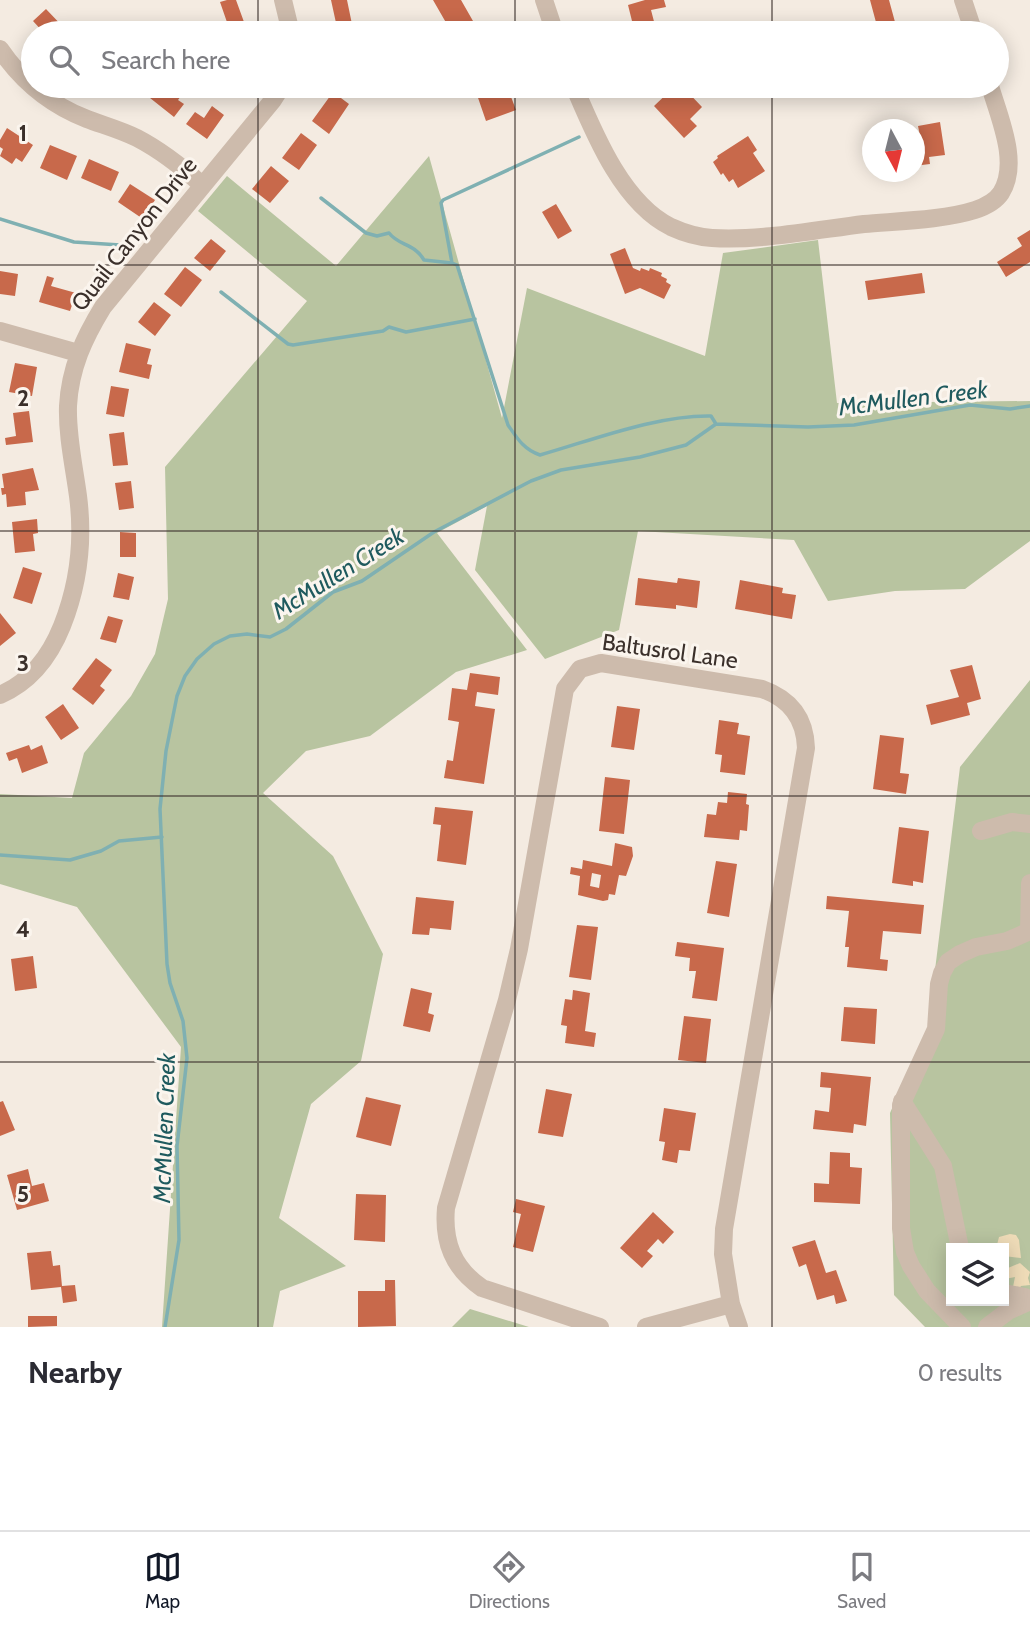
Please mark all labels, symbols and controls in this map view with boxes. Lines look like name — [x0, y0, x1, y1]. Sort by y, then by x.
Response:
search box — [21, 21, 1009, 98]
icon: search — [45, 41, 83, 79]
text: Search here — [101, 44, 230, 76]
text: 1 — [19, 119, 27, 147]
north arrow — [862, 119, 925, 182]
street label: Quail Canyon Drive — [65, 151, 203, 317]
water label: McMullen Creek — [836, 374, 990, 422]
text: 2 — [17, 384, 29, 412]
water label: McMullen Creek — [266, 521, 410, 626]
street label: Baltusrol Lane — [600, 628, 740, 674]
text: 3 — [17, 649, 29, 677]
text: 4 — [16, 915, 30, 943]
water label: McMullen Creek — [147, 1052, 181, 1204]
text: 5 — [17, 1180, 29, 1208]
map controls — [946, 1243, 1009, 1306]
button: layers — [946, 1243, 1009, 1306]
text: Nearby — [28, 1354, 122, 1391]
text: 0 results — [918, 1359, 1002, 1387]
tab: Map — [144, 1548, 182, 1613]
tab: Directions — [469, 1548, 550, 1613]
tab: Saved — [837, 1548, 886, 1613]

